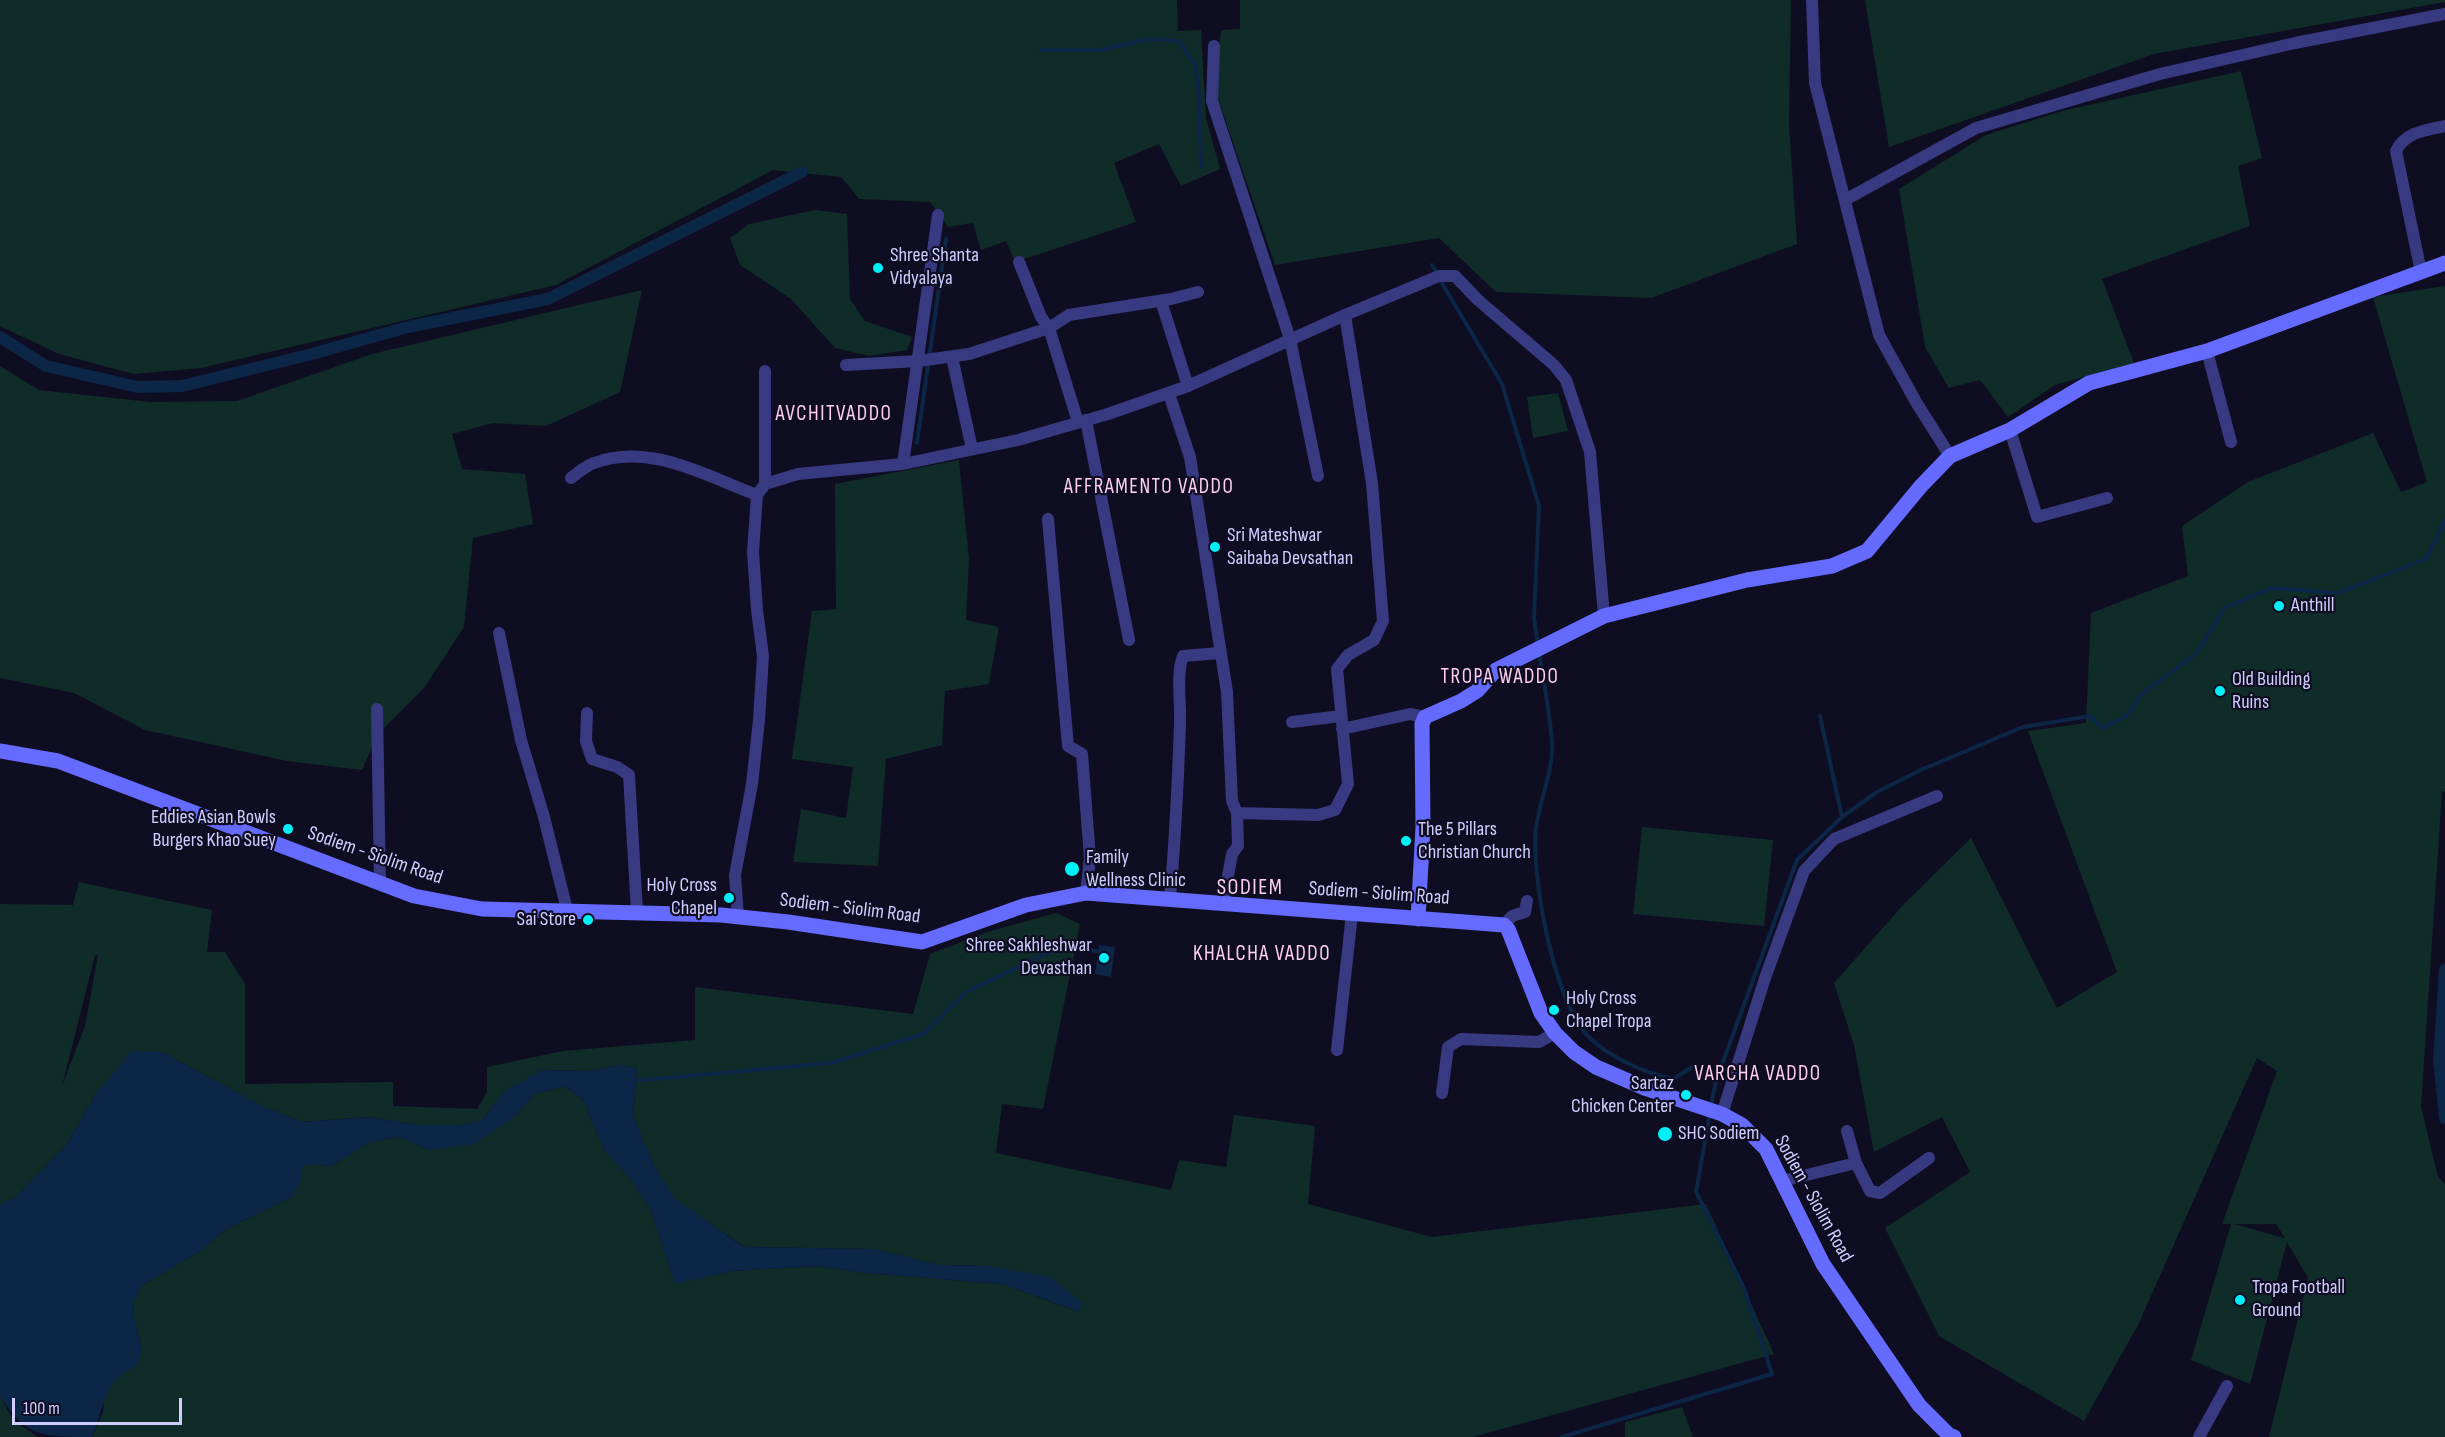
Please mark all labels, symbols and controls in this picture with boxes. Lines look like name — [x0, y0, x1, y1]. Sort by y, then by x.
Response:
place label: Shree Shanta Vidyalaya — [890, 244, 979, 291]
marker: Shree Shanta Vidyalaya — [871, 261, 885, 275]
district label: AVCHITVADDO — [776, 402, 892, 428]
district label: AFFRAMENTO VADDO — [1064, 475, 1234, 501]
place label: Sri Mateshwar Saibaba Devsathan — [1227, 524, 1353, 571]
marker: Sri Mateshwar Saibaba Devsathan — [1208, 540, 1222, 554]
place label: Anthill — [2291, 594, 2334, 618]
marker: Anthill — [2272, 599, 2286, 613]
district label: TROPA WADDO — [1441, 665, 1559, 691]
place label: Old Building Ruins — [2232, 668, 2310, 715]
marker: Old Building Ruins — [2213, 684, 2227, 698]
place label: Eddies Asian Bowls Burgers Khao Suey — [151, 806, 276, 853]
place label: The 5 Pillars Christian Church — [1418, 818, 1531, 865]
marker: Eddies Asian Bowls Burgers Khao Suey — [281, 822, 295, 836]
street label: Sodiem - Siolim Road — [304, 822, 446, 890]
marker: The 5 Pillars Christian Church — [1399, 834, 1413, 848]
place label: Family Wellness Clinic — [1086, 846, 1186, 893]
marker: Family Wellness Clinic — [1063, 860, 1081, 878]
place label: Holy Cross Chapel — [646, 874, 717, 921]
district label: SODIEM — [1217, 875, 1283, 901]
street label: Sodiem - Siolim Road — [1308, 877, 1450, 911]
street label: Sodiem - Siolim Road — [778, 888, 922, 930]
marker: Holy Cross Chapel — [722, 891, 736, 905]
place label: Sai Store — [517, 908, 576, 932]
marker: Sai Store — [581, 913, 595, 927]
place label: Shree Sakhleshwar Devasthan — [966, 934, 1092, 981]
district label: KHALCHA VADDO — [1193, 942, 1331, 968]
marker: Shree Sakhleshwar Devasthan — [1097, 951, 1111, 965]
place label: Holy Cross Chapel Tropa — [1566, 987, 1651, 1034]
marker: Holy Cross Chapel Tropa — [1547, 1003, 1561, 1017]
district label: VARCHA VADDO — [1694, 1062, 1822, 1088]
place label: Sartaz Chicken Center — [1571, 1072, 1674, 1119]
marker: Sartaz Chicken Center — [1679, 1088, 1693, 1102]
place label: SHC Sodiem — [1678, 1122, 1759, 1146]
marker: SHC Sodiem — [1656, 1125, 1674, 1143]
street label: Sodiem - Siolim Road — [1768, 1131, 1858, 1267]
place label: Tropa Football Ground — [2252, 1276, 2345, 1323]
marker: Tropa Football Ground — [2233, 1293, 2247, 1307]
scale bar — [15, 1386, 184, 1424]
text: 100 m — [23, 1398, 60, 1419]

